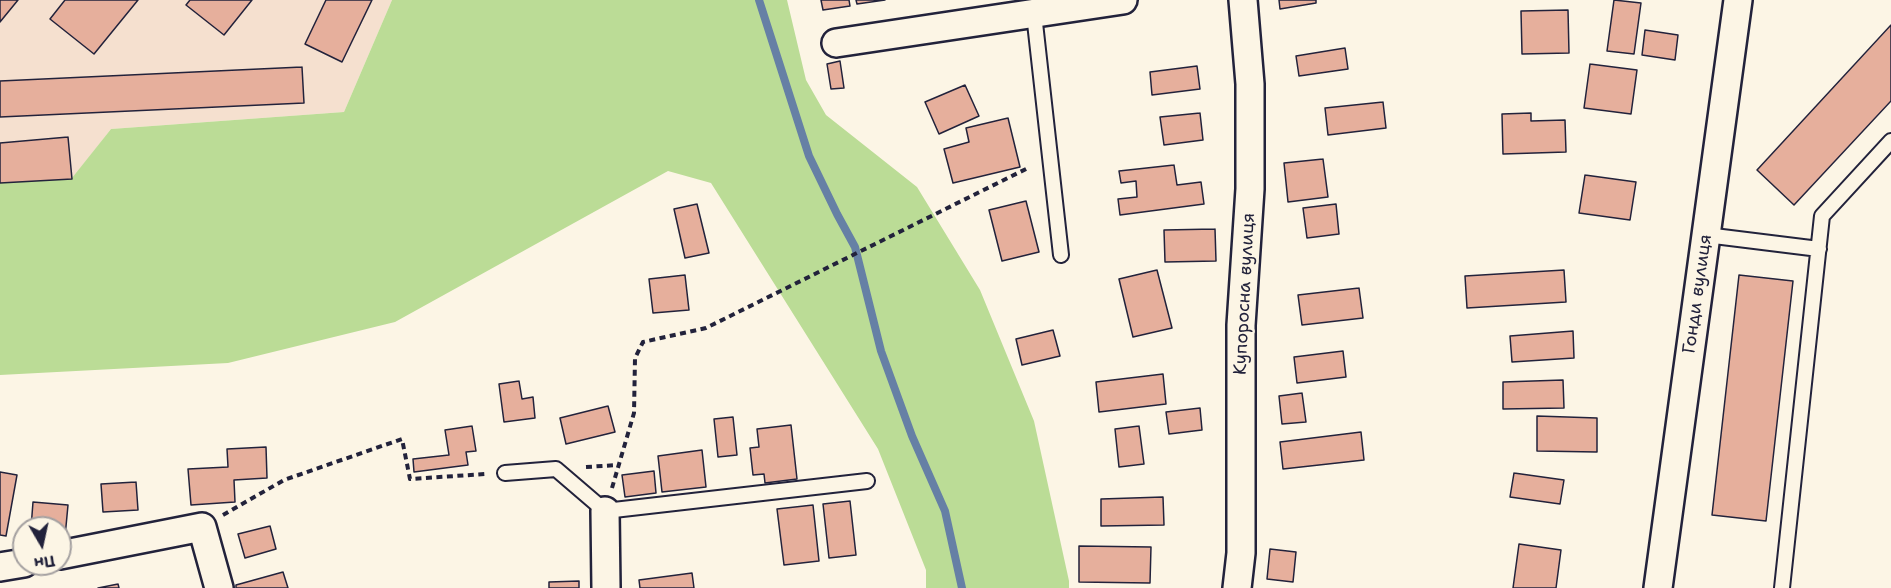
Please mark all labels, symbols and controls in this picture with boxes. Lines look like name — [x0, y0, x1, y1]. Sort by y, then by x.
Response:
street label: Купоросна вулиця — [1230, 212, 1260, 376]
street label: Гонди вулиця — [1679, 233, 1717, 355]
north arrow — [12, 516, 72, 576]
text: Пн — [33, 550, 57, 574]

